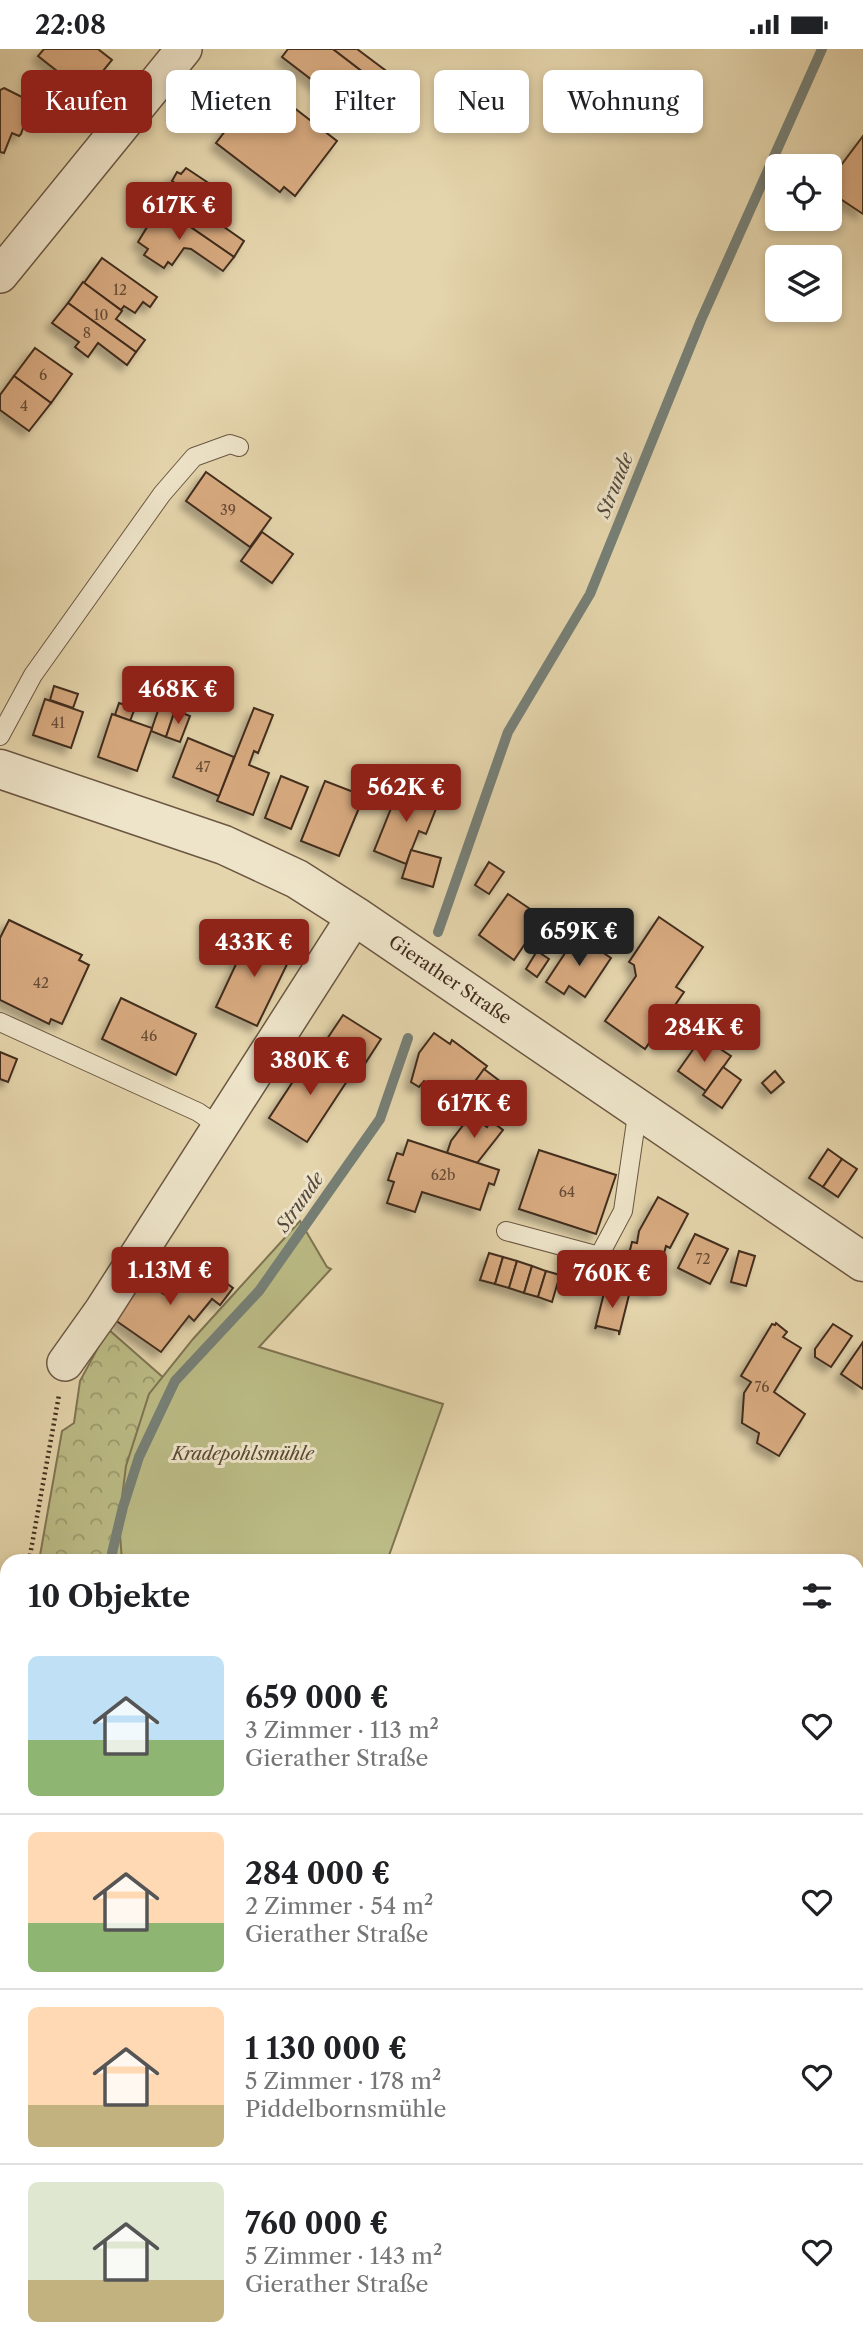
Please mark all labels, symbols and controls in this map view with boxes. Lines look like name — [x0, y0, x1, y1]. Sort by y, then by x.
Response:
text: 22:08 — [35, 9, 106, 41]
chip: Kaufen — [21, 70, 152, 133]
chip: Mieten — [166, 70, 296, 133]
chip: Filter — [310, 70, 420, 133]
chip: Neu — [434, 70, 529, 133]
chip: Wohnung — [543, 70, 703, 133]
map controls — [765, 154, 842, 322]
button: locate — [765, 154, 842, 231]
pin: 617K € — [122, 183, 236, 242]
text: 617K € — [142, 191, 216, 219]
button: layers — [765, 245, 842, 322]
house number: 12 — [113, 281, 127, 299]
house number: 10 — [94, 306, 108, 324]
house number: 8 — [83, 324, 91, 342]
house number: 6 — [39, 366, 47, 384]
house number: 4 — [20, 397, 28, 415]
water label: Strunde — [591, 448, 639, 522]
house number: 39 — [220, 501, 236, 519]
pin: 468K € — [121, 667, 235, 726]
text: 468K € — [138, 675, 218, 703]
house number: 41 — [51, 714, 65, 732]
house number: 47 — [196, 758, 211, 776]
pin: 562K € — [349, 765, 463, 824]
text: 562K € — [367, 773, 445, 801]
pin: 659K € — [522, 909, 636, 968]
text: 659K € — [540, 917, 618, 945]
pin: 433K € — [197, 919, 311, 979]
text: 433K € — [215, 928, 293, 956]
street label: Gierather Straße — [384, 931, 516, 1029]
house number: 42 — [33, 974, 49, 992]
pin: 284K € — [647, 1005, 761, 1064]
text: 284K € — [664, 1013, 744, 1041]
house number: 46 — [141, 1027, 157, 1045]
pin: 380K € — [253, 1037, 367, 1097]
text: 380K € — [270, 1046, 350, 1074]
pin: 617K € — [417, 1081, 531, 1140]
text: 617K € — [437, 1089, 511, 1117]
house number: 62b — [431, 1166, 455, 1184]
water label: Strunde — [271, 1167, 329, 1237]
house number: 64 — [559, 1183, 575, 1201]
pin: 1.13M € — [105, 1247, 235, 1307]
house number: 72 — [696, 1250, 710, 1268]
pin: 760K € — [555, 1251, 669, 1310]
text: 1.13M € — [128, 1256, 212, 1284]
text: 760K € — [573, 1259, 651, 1287]
house number: 76 — [755, 1378, 769, 1396]
park label: Kradepohlsmühle — [170, 1443, 315, 1465]
icon: filters — [798, 1577, 836, 1615]
text: 10 Objekte — [28, 1578, 190, 1615]
text: 659 000 € — [245, 1679, 389, 1716]
icon: home — [84, 1684, 168, 1768]
icon: heart — [798, 1707, 836, 1745]
text: 3 Zimmer · 113 m² — [245, 1716, 439, 1744]
text: Gierather Straße — [245, 1744, 428, 1772]
text: 284 000 € — [245, 1855, 390, 1892]
icon: home — [84, 1860, 168, 1944]
icon: heart — [798, 1883, 836, 1921]
text: 2 Zimmer · 54 m² — [245, 1892, 433, 1920]
text: Gierather Straße — [245, 1920, 428, 1948]
text: 1 130 000 € — [245, 2030, 407, 2067]
icon: home — [84, 2035, 168, 2119]
icon: heart — [798, 2058, 836, 2096]
text: 5 Zimmer · 178 m² — [245, 2067, 441, 2095]
text: Piddelbornsmühle — [245, 2095, 446, 2123]
text: 760 000 € — [245, 2205, 388, 2242]
icon: home — [84, 2210, 168, 2294]
icon: heart — [798, 2233, 836, 2271]
text: 5 Zimmer · 143 m² — [245, 2242, 442, 2270]
text: Gierather Straße — [245, 2270, 428, 2298]

